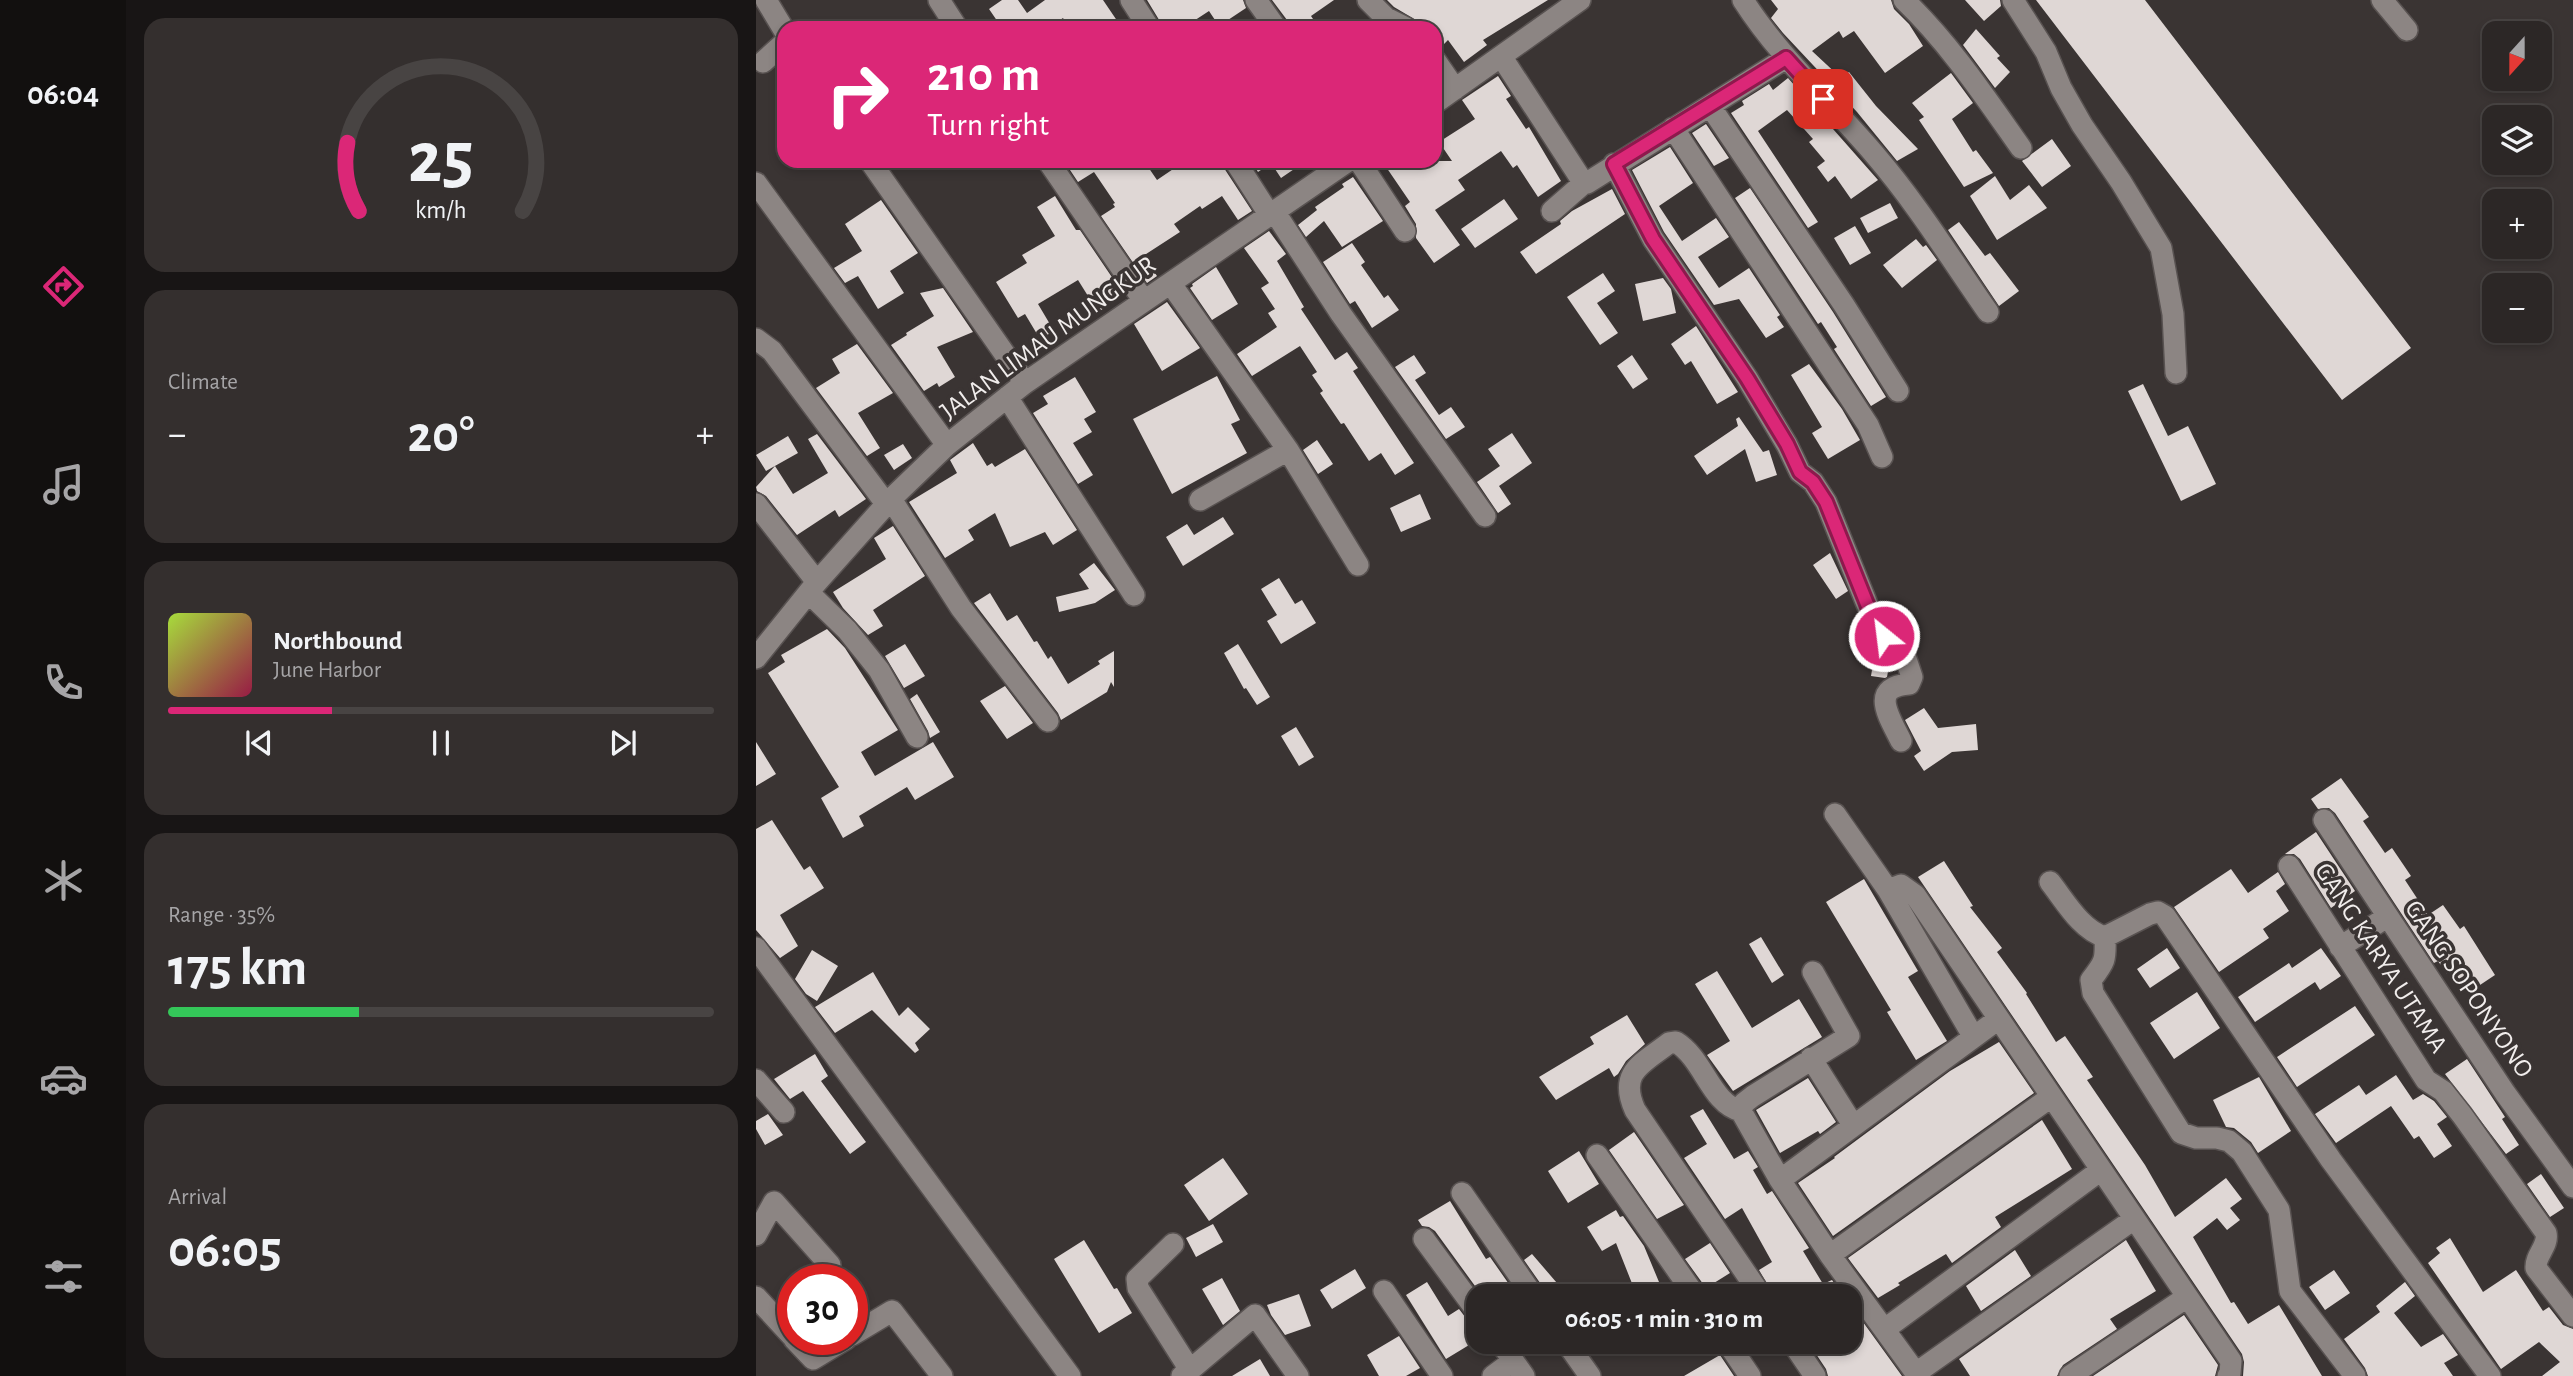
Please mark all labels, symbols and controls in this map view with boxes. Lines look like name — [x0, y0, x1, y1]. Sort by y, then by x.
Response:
north arrow — [2482, 21, 2552, 91]
map controls — [2482, 21, 2552, 343]
icon: right — [812, 49, 903, 140]
text: 210 m — [927, 51, 1040, 100]
pin — [1793, 69, 1853, 129]
text: 06:04 — [27, 78, 99, 110]
icon: arrive — [1804, 80, 1842, 118]
button: layers — [2482, 105, 2552, 175]
text: Turn right — [927, 109, 1049, 141]
text: 25 — [408, 123, 474, 196]
button: + — [2482, 189, 2552, 259]
text: km/h — [415, 198, 467, 223]
street label: JALAN LIMAU MUNGKUR — [936, 251, 1160, 425]
icon: directions — [39, 262, 88, 311]
button: − — [2482, 273, 2552, 343]
text: Climate — [168, 371, 238, 394]
text: 20° — [408, 409, 474, 461]
text: − — [168, 416, 186, 454]
text: + — [696, 416, 714, 454]
icon: music — [39, 460, 88, 509]
position arrow — [1847, 599, 1921, 673]
text: Northbound — [273, 628, 402, 654]
icon: phone — [39, 658, 88, 707]
text: June Harbor — [273, 659, 381, 682]
icon: previous — [240, 724, 278, 762]
icon: pause — [422, 724, 460, 762]
icon: next — [604, 724, 642, 762]
icon: climate — [39, 856, 88, 905]
street label: GANG KARYA UTAMA — [2310, 858, 2452, 1058]
street label: GANG SOPONYONO — [2400, 896, 2538, 1082]
text: Range · 35% — [168, 904, 275, 927]
text: 175 km — [168, 942, 307, 994]
icon: car — [39, 1054, 88, 1103]
text: Arrival — [168, 1186, 227, 1209]
text: 06:05 — [168, 1224, 282, 1276]
icon: filters — [39, 1252, 88, 1301]
speed limit sign: 30 — [777, 1264, 868, 1355]
text: 06:05 · 1 min · 310 m — [1565, 1306, 1763, 1332]

